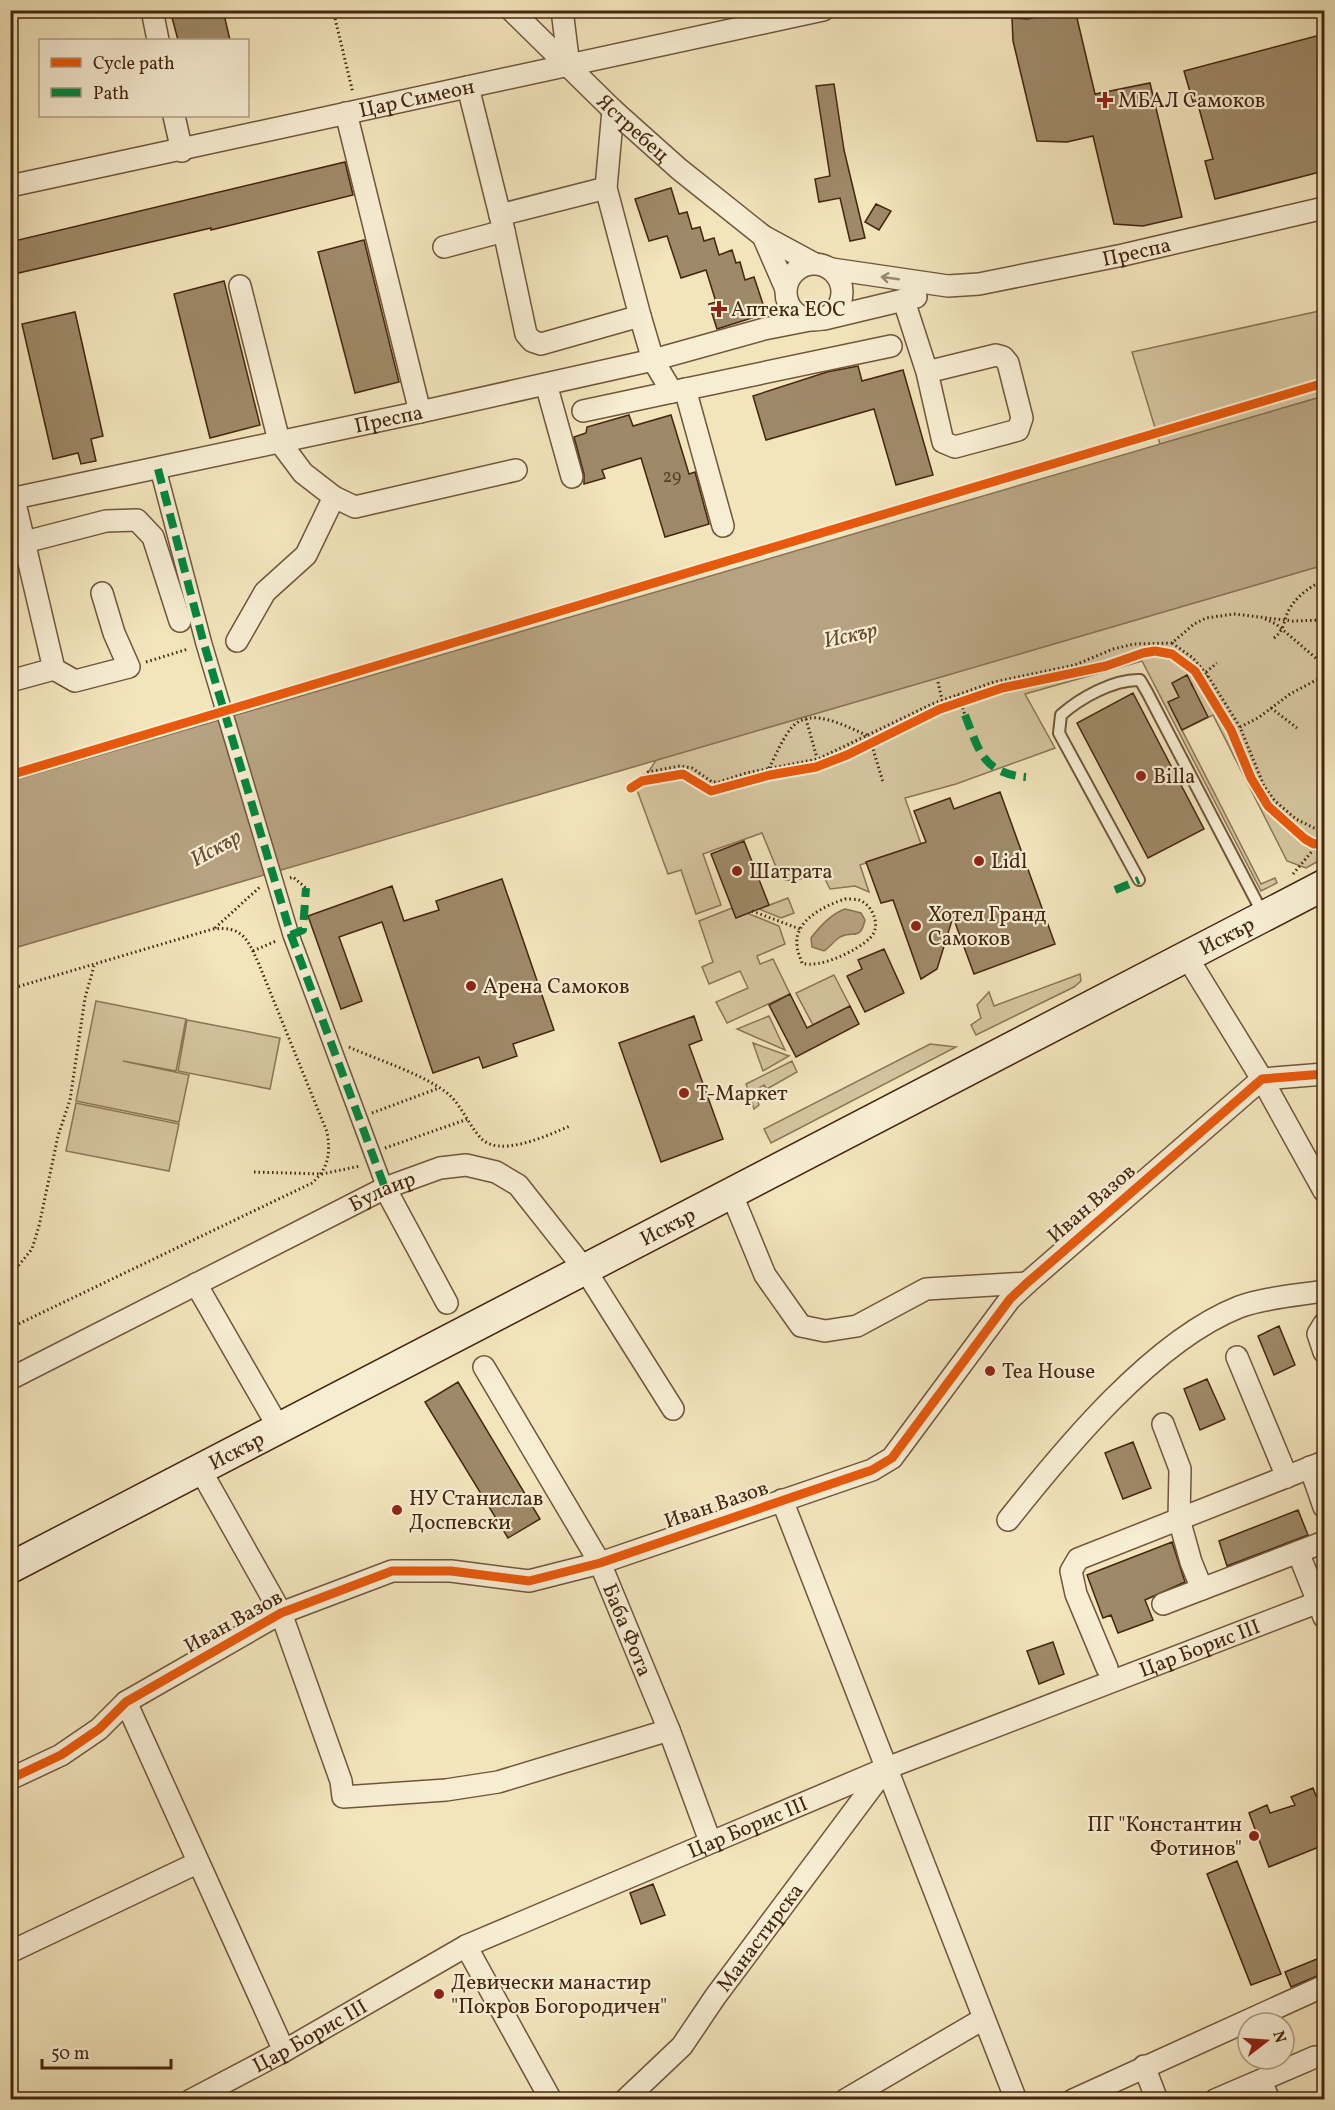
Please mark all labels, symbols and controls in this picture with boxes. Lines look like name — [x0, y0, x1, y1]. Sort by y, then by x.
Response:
legend — [39, 39, 249, 117]
text: Cycle path — [93, 52, 175, 77]
street label: Цар Симеон — [356, 73, 478, 126]
text: Path — [93, 82, 129, 107]
place label: МБАЛ Самоков — [1118, 87, 1265, 116]
street label: Ястребец — [589, 88, 675, 170]
marker: МБАЛ Самоков — [1096, 91, 1114, 109]
street label: Преспа — [1100, 231, 1174, 275]
one-way arrow — [881, 272, 900, 283]
place label: Аптека ЕОС — [731, 296, 846, 325]
marker: Аптека ЕОС — [712, 302, 726, 316]
street label: Преспа — [352, 399, 426, 442]
house number: 29 — [663, 465, 681, 490]
water label: Искър — [821, 616, 880, 657]
place label: Billa — [1153, 763, 1195, 792]
marker: Billa — [1134, 769, 1148, 783]
water label: Искър — [185, 822, 247, 876]
place label: Lidl — [991, 848, 1027, 877]
marker: Lidl — [972, 854, 986, 868]
place label: Шатрата — [749, 858, 833, 887]
marker: Шатрата — [730, 864, 744, 878]
place label: Хотел Гранд Самоков — [928, 901, 1046, 954]
street label: Искър — [1194, 910, 1260, 964]
marker: Хотел Гранд Самоков — [909, 919, 923, 933]
place label: Арена Самоков — [483, 973, 630, 1002]
marker: Арена Самоков — [464, 979, 478, 993]
place label: Т-Маркет — [696, 1080, 788, 1109]
marker: Т-Маркет — [677, 1086, 691, 1100]
street label: Иван Вазов — [1042, 1158, 1142, 1251]
street label: Булаир — [344, 1165, 420, 1220]
street label: Искър — [635, 1201, 701, 1254]
place label: Tea House — [1002, 1358, 1095, 1387]
marker: Tea House — [983, 1364, 997, 1378]
street label: Искър — [204, 1425, 270, 1478]
street label: Иван Вазов — [661, 1474, 772, 1537]
place label: НУ Станислав Доспевски — [409, 1485, 544, 1538]
marker: НУ Станислав Доспевски — [390, 1503, 404, 1517]
street label: Баба Фота — [594, 1579, 658, 1681]
street label: Иван Вазов — [179, 1583, 288, 1661]
street label: Цар Борис III — [1135, 1613, 1265, 1686]
street label: Цар Борис III — [684, 1790, 813, 1866]
place label: ПГ "Константин Фотинов" — [1087, 1811, 1242, 1864]
marker: ПГ "Константин Фотинов" — [1247, 1829, 1261, 1843]
street label: Манастирска — [710, 1878, 811, 1999]
place label: Девически манастир "Покров Богородичен" — [451, 1969, 667, 2022]
marker: Девически манастир "Покров Богородичен" — [432, 1987, 446, 2001]
street label: Цар Борис III — [248, 1993, 373, 2081]
north arrow — [1236, 2011, 1296, 2071]
text: N — [1266, 2028, 1291, 2046]
scale bar — [42, 2032, 171, 2070]
text: 50 m — [51, 2042, 90, 2067]

